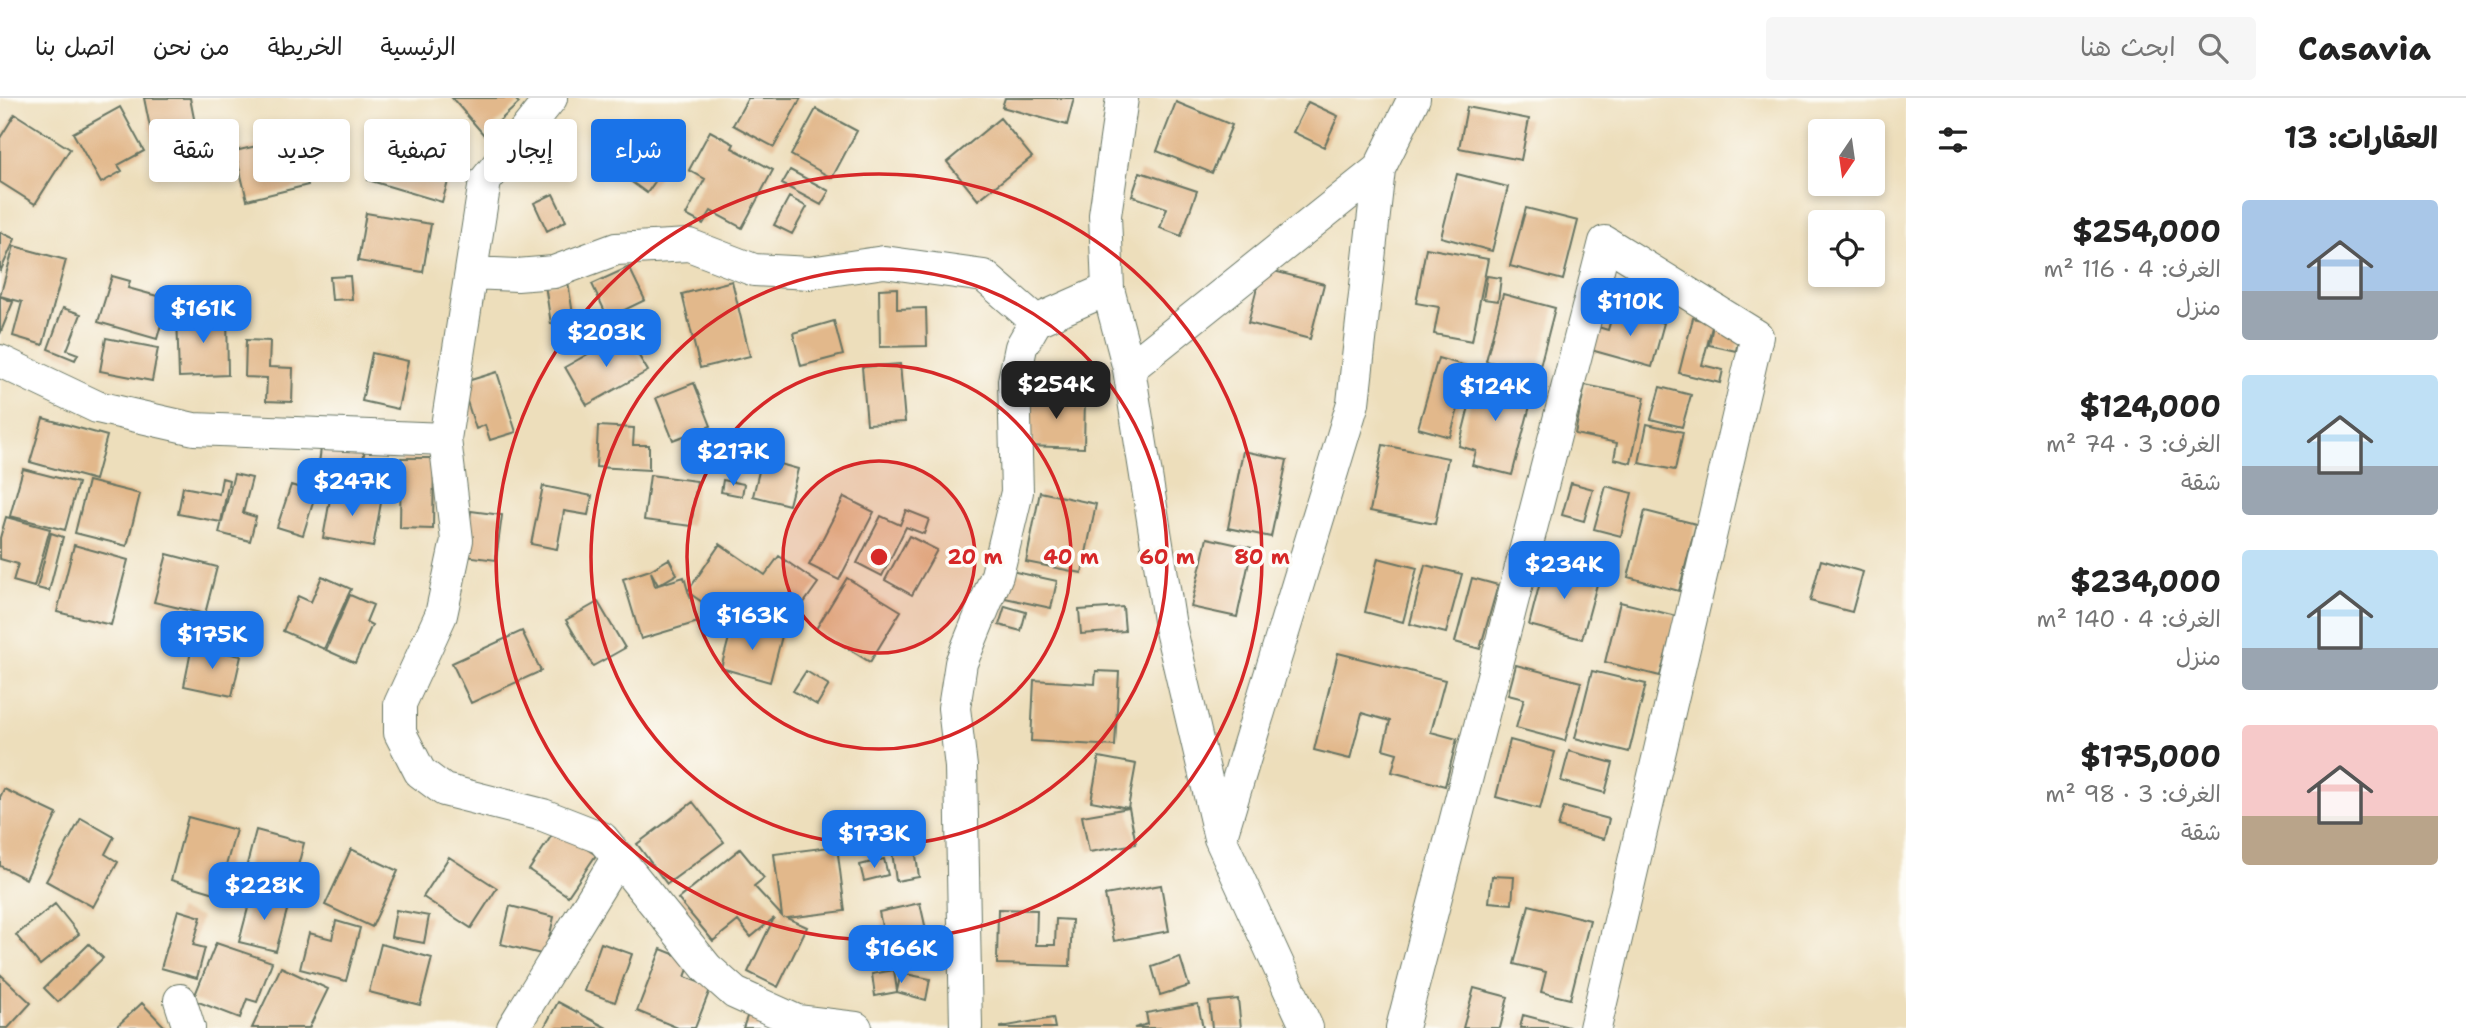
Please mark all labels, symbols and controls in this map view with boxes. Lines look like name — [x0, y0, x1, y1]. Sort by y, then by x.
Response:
search box — [1766, 17, 2256, 80]
text: Casavia — [2298, 26, 2431, 71]
text: ابحث هنا — [2080, 29, 2176, 64]
icon: search — [2194, 29, 2232, 67]
text: اتصل بنا — [35, 31, 115, 63]
text: من نحن — [153, 31, 230, 63]
text: الخريطة — [268, 31, 343, 63]
text: الرئيسية — [381, 31, 456, 63]
text: العقارات: 13 — [2284, 117, 2438, 158]
chip: شقة — [149, 119, 239, 182]
chip: جديد — [253, 119, 350, 182]
chip: تصفية — [364, 119, 470, 182]
chip: إيجار — [484, 119, 577, 182]
chip: شراء — [591, 119, 686, 182]
north arrow — [1808, 119, 1885, 196]
map controls — [1808, 119, 1885, 287]
icon: filters — [1934, 121, 1972, 159]
button: locate — [1808, 210, 1885, 287]
text: $254,000 — [2072, 211, 2221, 252]
icon: home — [2298, 228, 2382, 312]
text: الغرف: 4 · 116 m² — [2043, 254, 2221, 284]
pin: $110K — [1581, 278, 1679, 338]
pin: $161K — [154, 286, 252, 345]
text: $110K — [1597, 286, 1663, 316]
text: منزل — [2176, 292, 2221, 322]
text: $161K — [170, 293, 236, 323]
pin: $203K — [557, 310, 655, 369]
text: $203K — [567, 317, 645, 347]
pin: $254K — [1007, 362, 1105, 421]
pin: $124K — [1446, 364, 1544, 423]
text: $254K — [1017, 369, 1095, 399]
text: $124K — [1459, 371, 1531, 401]
text: $124,000 — [2079, 386, 2221, 427]
icon: home — [2298, 403, 2382, 487]
pin: $217K — [684, 428, 782, 488]
text: الغرف: 3 · 74 m² — [2046, 429, 2221, 459]
text: $217K — [697, 436, 769, 466]
pin: $247K — [303, 458, 401, 518]
text: $247K — [313, 466, 391, 496]
text: شقة — [2181, 467, 2221, 497]
pin: $234K — [1515, 542, 1613, 601]
text: 20 m — [947, 543, 1003, 571]
text: 40 m — [1043, 543, 1099, 571]
text: 60 m — [1139, 543, 1195, 571]
text: 80 m — [1234, 543, 1290, 571]
centre of rings — [867, 545, 891, 569]
text: $234K — [1525, 549, 1603, 579]
text: $234,000 — [2070, 561, 2221, 602]
icon: home — [2298, 578, 2382, 662]
pin: $163K — [703, 592, 801, 652]
text: $163K — [716, 600, 788, 630]
text: الغرف: 4 · 140 m² — [2037, 604, 2221, 634]
pin: $175K — [163, 612, 261, 671]
text: $175K — [177, 619, 247, 649]
text: منزل — [2176, 642, 2221, 672]
text: $175,000 — [2080, 736, 2221, 777]
icon: home — [2298, 753, 2382, 837]
text: الغرف: 3 · 98 m² — [2045, 779, 2221, 809]
pin: $173K — [825, 810, 923, 870]
text: شقة — [2181, 817, 2221, 847]
text: $173K — [838, 818, 910, 848]
pin: $228K — [215, 862, 313, 922]
text: $228K — [225, 870, 303, 900]
pin: $166K — [852, 926, 950, 985]
text: $166K — [865, 933, 938, 963]

